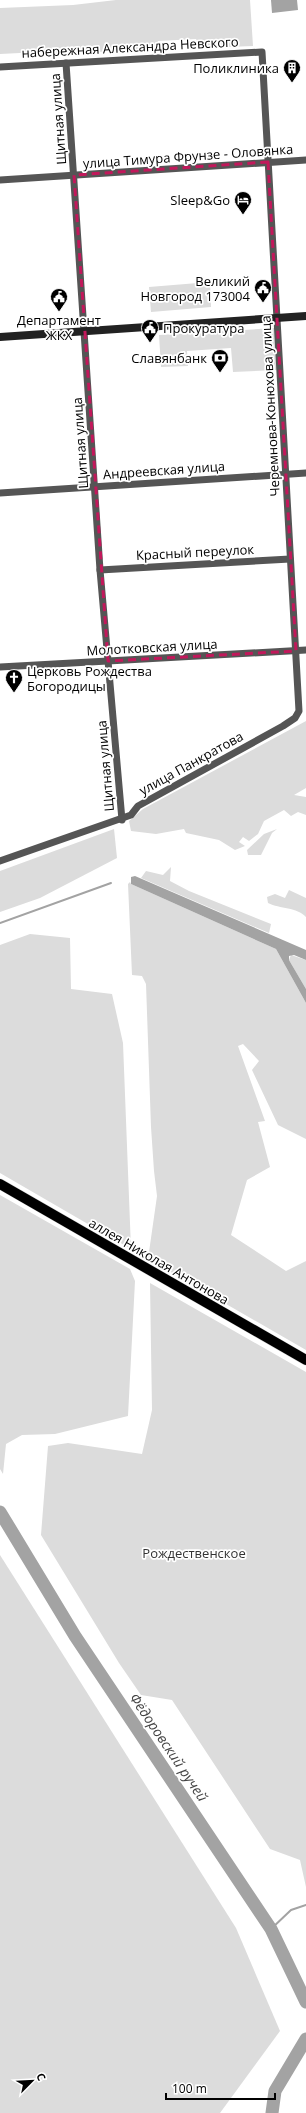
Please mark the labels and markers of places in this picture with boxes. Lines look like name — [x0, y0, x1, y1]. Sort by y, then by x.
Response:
building icon: Поликлиника — [282, 58, 302, 83]
place label: Поликлиника — [193, 59, 279, 77]
hotel icon: Sleep&Go — [233, 190, 253, 215]
place label: Sleep&Go — [170, 191, 230, 209]
place label: Великий Новгород 173004 — [140, 272, 251, 305]
public building icon: Великий Новгород 173004 — [253, 278, 273, 303]
public building icon: Департамент ЖКХ — [49, 287, 69, 312]
place label: Департамент ЖКХ — [17, 311, 101, 344]
public building icon: Прокуратура — [140, 318, 160, 343]
place label: Прокуратура — [163, 319, 244, 337]
bank icon: Славянбанк — [210, 348, 230, 373]
place label: Славянбанк — [131, 349, 207, 367]
place label: Церковь Рождества Богородицы — [27, 662, 152, 695]
church icon: Церковь Рождества Богородицы — [4, 668, 24, 693]

